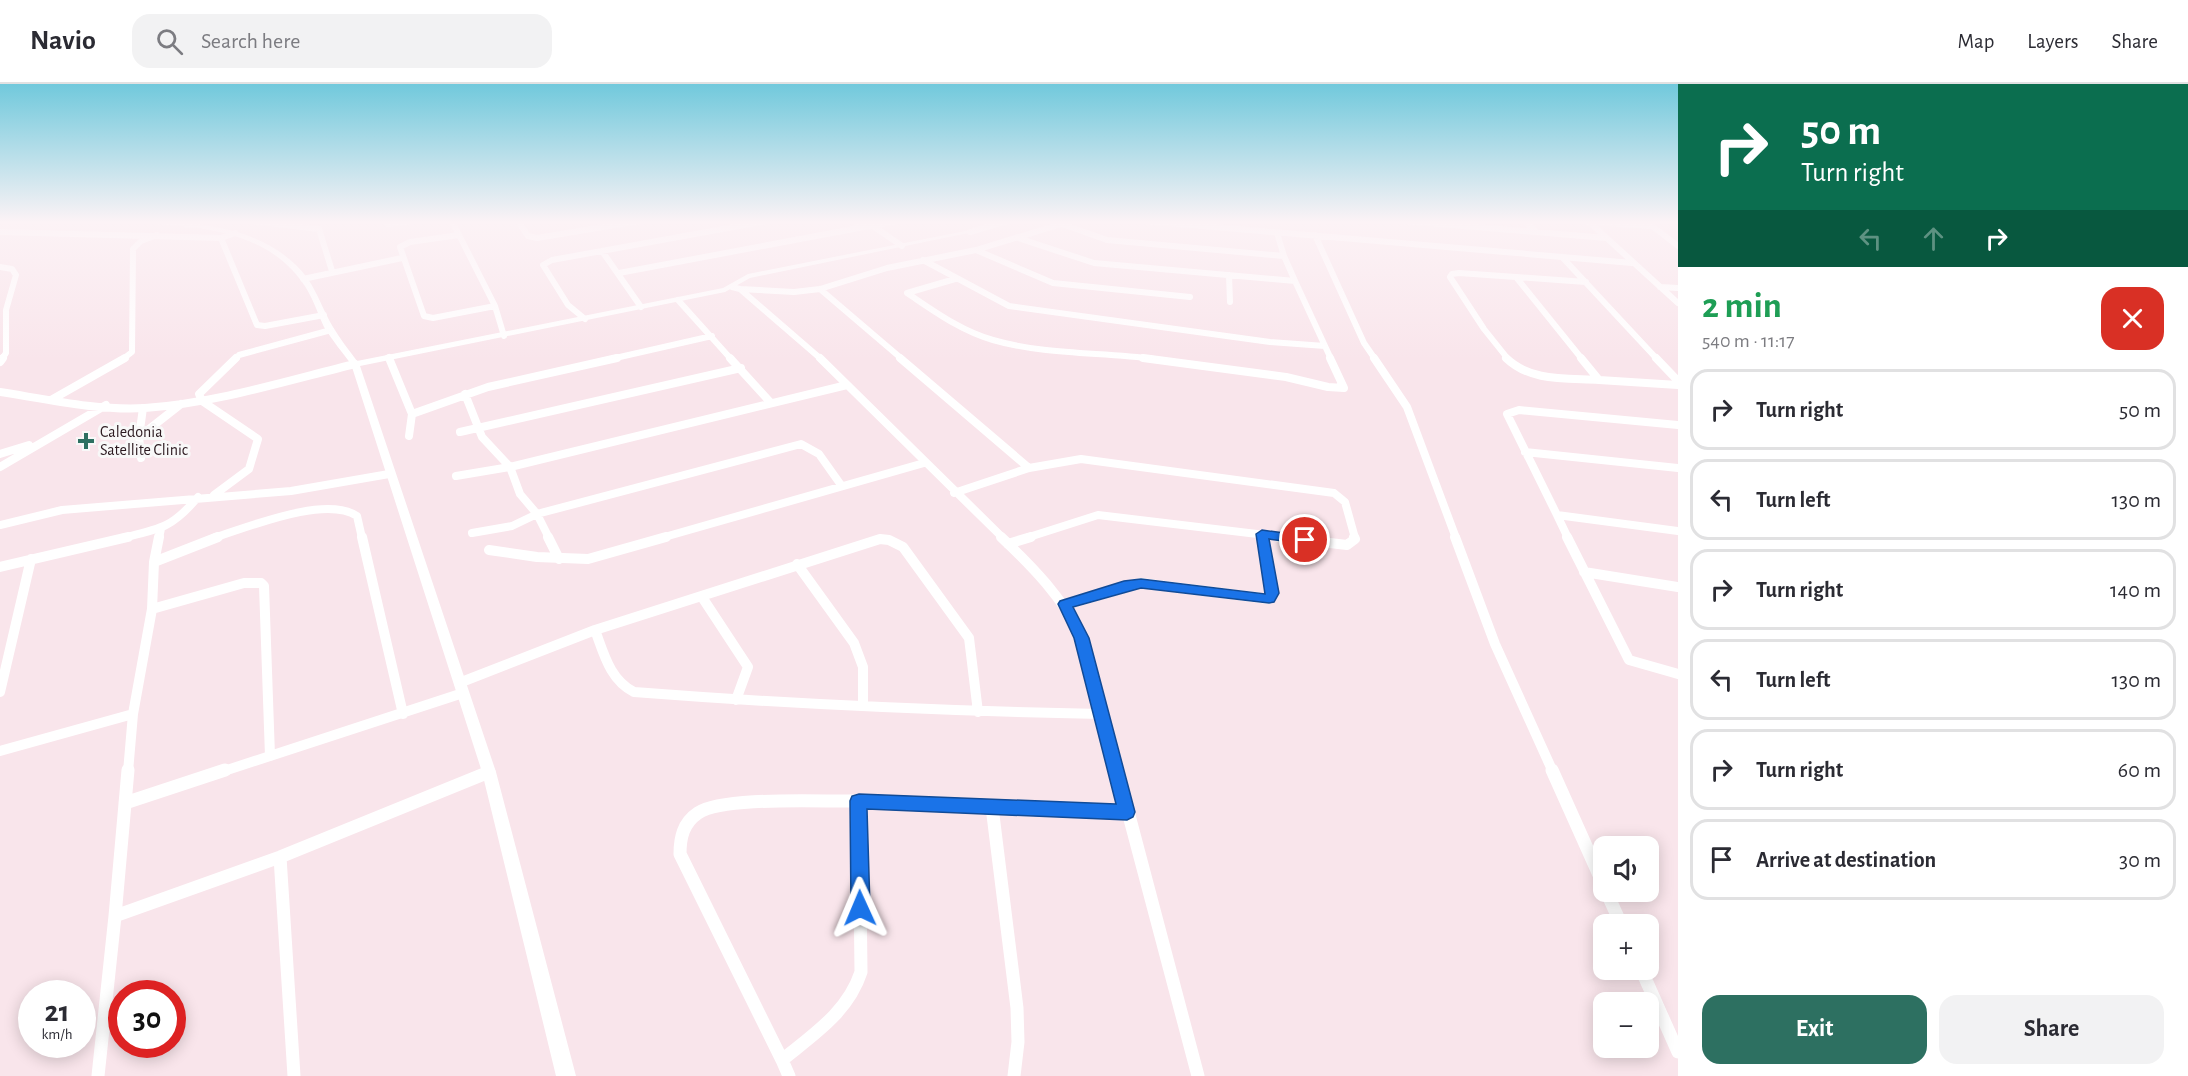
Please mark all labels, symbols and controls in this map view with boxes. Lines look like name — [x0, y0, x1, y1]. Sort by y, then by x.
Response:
search box — [132, 14, 552, 68]
icon: search — [153, 25, 186, 58]
text: Navio — [30, 27, 96, 55]
text: Search here — [201, 30, 300, 52]
text: Map — [1958, 31, 1994, 52]
text: Layers — [2027, 31, 2078, 52]
text: Share — [2111, 31, 2158, 52]
icon: right — [1702, 108, 1780, 186]
text: 50 m — [1801, 110, 1881, 152]
text: Turn right — [1801, 159, 1904, 186]
icon: left — [1854, 222, 1887, 255]
icon: ahead — [1917, 222, 1950, 255]
icon: right — [1980, 222, 2013, 255]
button: close — [2101, 287, 2164, 350]
text: 2 min — [1702, 288, 1782, 324]
text: 540 m · 11:17 — [1702, 331, 1795, 351]
icon: right — [1705, 393, 1738, 426]
text: Turn right — [1756, 399, 1843, 421]
text: 50 m — [2119, 399, 2161, 421]
place label: Caledonia Satellite Clinic — [100, 424, 188, 458]
marker: Caledonia Satellite Clinic — [77, 432, 95, 450]
icon: left — [1705, 483, 1738, 516]
text: Turn left — [1756, 489, 1830, 511]
text: 130 m — [2112, 489, 2161, 511]
pin — [1279, 514, 1330, 565]
icon: arrive — [1288, 523, 1321, 556]
icon: right — [1705, 573, 1738, 606]
text: Turn right — [1756, 579, 1843, 601]
text: 140 m — [2110, 579, 2161, 601]
icon: left — [1705, 663, 1738, 696]
text: Turn left — [1756, 669, 1830, 691]
text: 130 m — [2112, 669, 2161, 691]
icon: right — [1705, 753, 1738, 786]
text: Turn right — [1756, 759, 1843, 781]
text: 60 m — [2118, 759, 2161, 781]
map controls — [1593, 836, 1659, 1058]
button: sound — [1593, 836, 1659, 902]
icon: arrive — [1705, 843, 1738, 876]
text: Arrive at destination — [1756, 849, 1936, 871]
text: 30 m — [2119, 849, 2161, 871]
position arrow — [828, 876, 892, 940]
button: + — [1593, 914, 1659, 980]
speed limit sign: 30 — [108, 980, 186, 1058]
button: − — [1593, 992, 1659, 1058]
button: Exit — [1702, 995, 1927, 1064]
button: Share — [1939, 995, 2164, 1064]
text: 21 — [45, 997, 69, 1027]
text: km/h — [42, 1027, 72, 1042]

